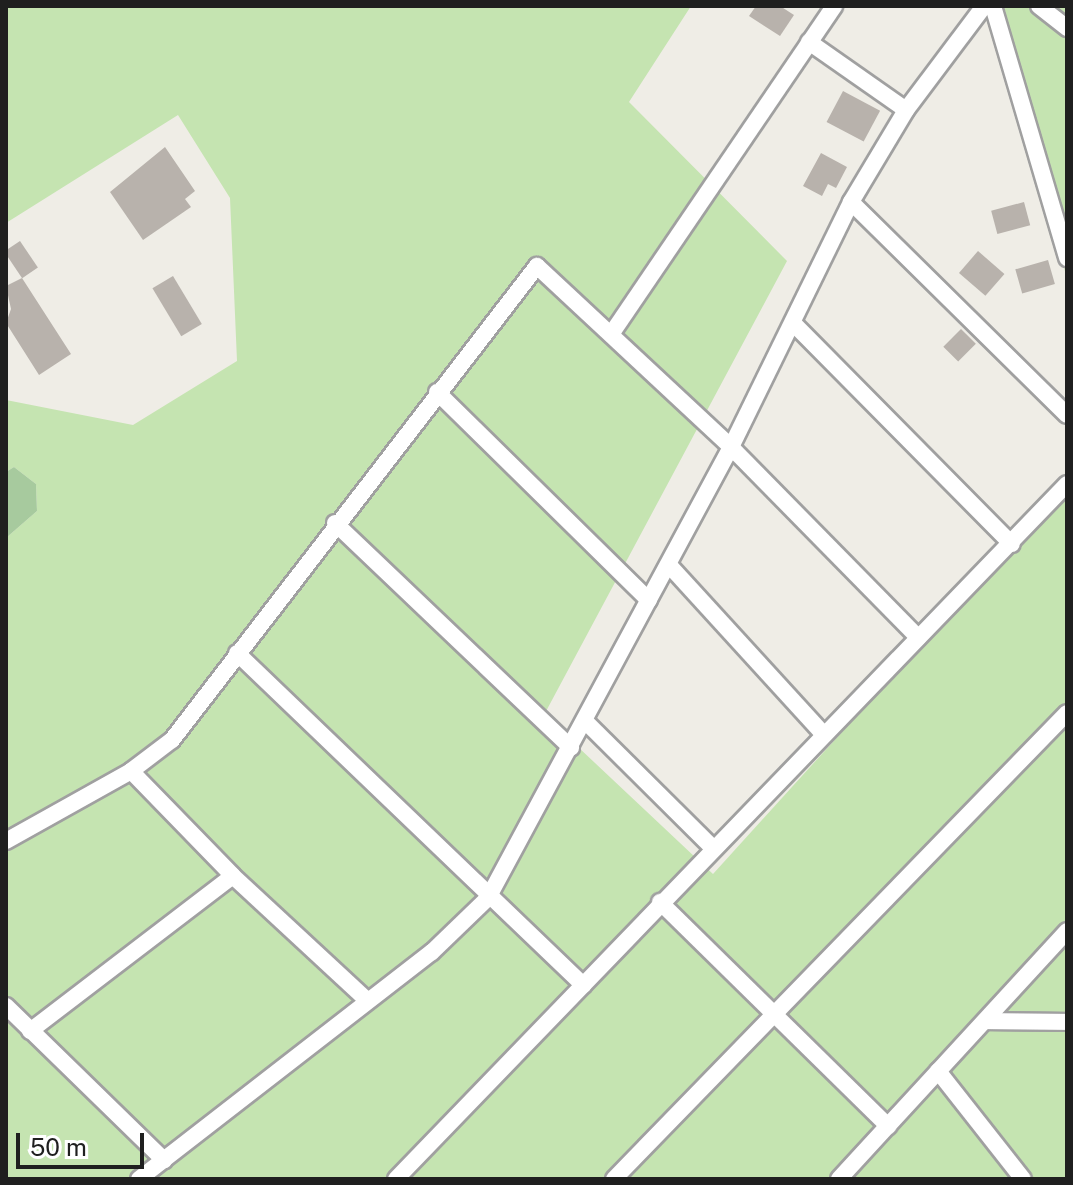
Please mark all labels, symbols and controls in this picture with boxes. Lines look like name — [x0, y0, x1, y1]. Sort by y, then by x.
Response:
scale bar — [20, 1117, 148, 1167]
text: 50 m — [30, 1133, 87, 1161]

